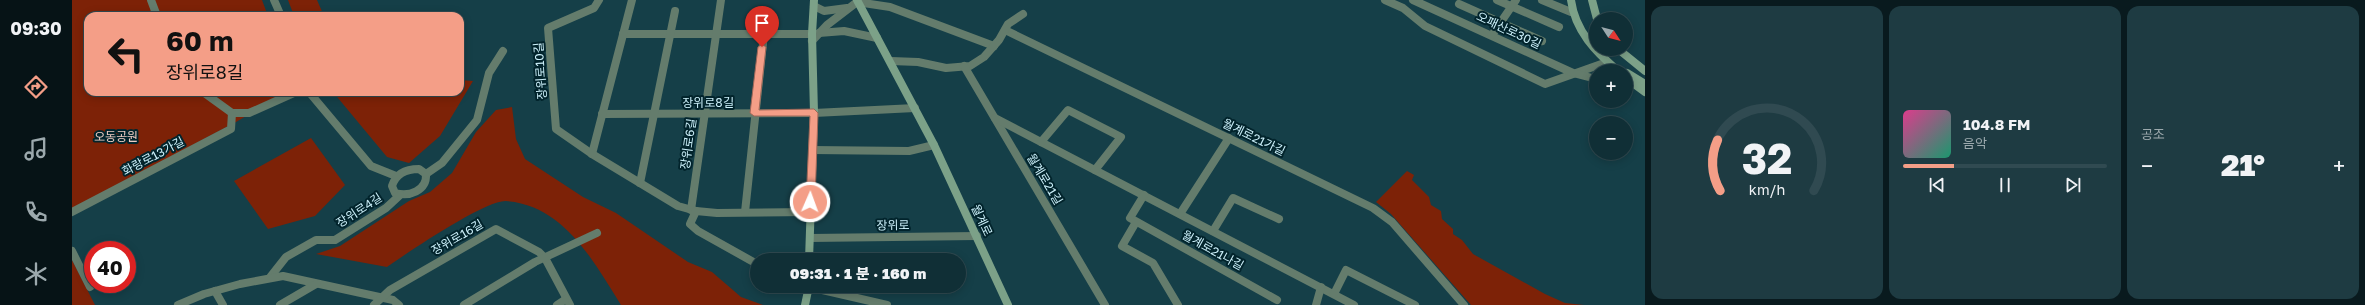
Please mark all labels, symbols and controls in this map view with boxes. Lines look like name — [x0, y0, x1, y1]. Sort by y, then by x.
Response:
pin — [745, 6, 779, 47]
street label: 오패산로30길 — [1474, 8, 1544, 52]
icon: arrive — [751, 12, 773, 34]
north arrow — [1589, 12, 1633, 56]
map controls — [1589, 12, 1633, 160]
text: 09:30 — [10, 17, 62, 39]
text: 60 m — [166, 24, 233, 57]
icon: left — [100, 28, 152, 80]
street label: 장위로10길 — [531, 42, 549, 100]
text: 장위로8길 — [166, 61, 243, 83]
button: + — [1589, 64, 1633, 108]
icon: directions — [22, 73, 50, 101]
street label: 장위로8길 — [682, 95, 734, 110]
street label: 월계로21가길 — [1220, 115, 1288, 159]
text: 104.8 FM — [1963, 115, 2030, 133]
button: − — [1589, 116, 1633, 160]
street label: 장위로6길 — [677, 117, 699, 171]
text: 공조 — [2141, 126, 2165, 142]
park label: 오동공원 — [94, 129, 138, 144]
text: 32 — [1742, 132, 1792, 182]
street label: 화랑로13가길 — [119, 133, 187, 179]
icon: music — [22, 135, 50, 163]
text: 음악 — [1963, 135, 1987, 151]
text: 21° — [2221, 147, 2265, 183]
street label: 월계로21길 — [1024, 151, 1066, 207]
text: − — [2141, 152, 2153, 179]
text: + — [2333, 152, 2345, 179]
icon: previous — [1926, 174, 1948, 196]
icon: pause — [1994, 174, 2016, 196]
icon: next — [2062, 174, 2084, 196]
text: km/h — [1749, 180, 1785, 197]
position arrow — [789, 181, 831, 223]
street label: 장위로4길 — [333, 190, 385, 230]
icon: phone — [22, 198, 50, 226]
street label: 월계로 — [968, 202, 996, 238]
street label: 장위로16길 — [428, 216, 486, 258]
street label: 장위로 — [876, 217, 910, 233]
street label: 월계로21나길 — [1180, 227, 1246, 273]
speed limit sign: 40 — [84, 241, 136, 293]
icon: climate — [22, 260, 50, 288]
text: 09:31 · 1 분 · 160 m — [790, 264, 926, 282]

